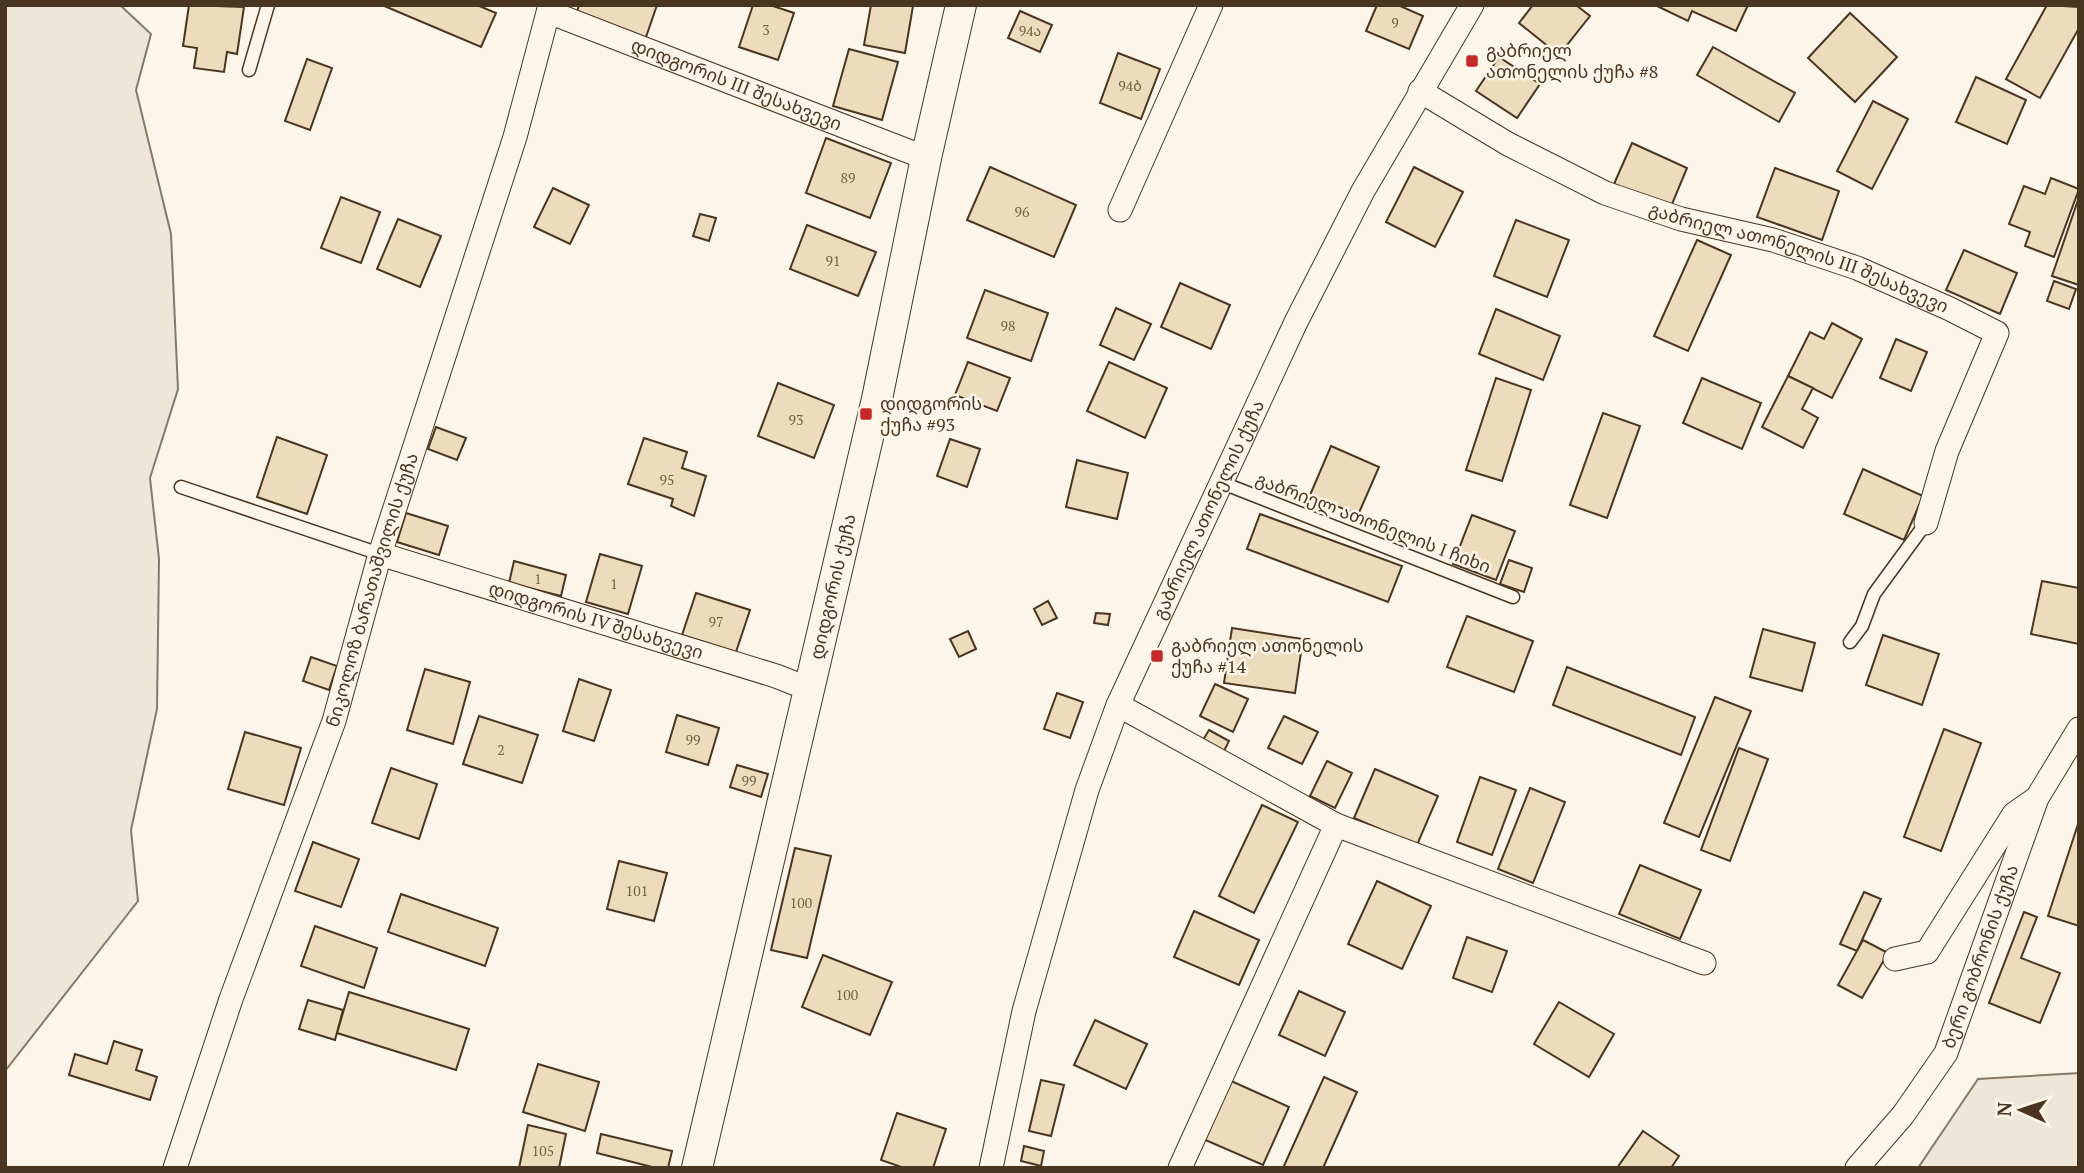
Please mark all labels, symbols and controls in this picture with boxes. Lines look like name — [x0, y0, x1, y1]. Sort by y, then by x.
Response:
house number: 9 — [1391, 13, 1399, 32]
house number: 3 — [762, 20, 770, 39]
house number: 94ა — [1019, 21, 1041, 40]
street label: დიდგორის III შესახვევი — [628, 32, 846, 135]
place label: გაბრიელ ათონელის ქუჩა #8 — [1486, 38, 1658, 83]
marker: გაბრიელ ათონელის ქუჩა #8 — [1464, 53, 1480, 69]
house number: 94ბ — [1118, 76, 1142, 95]
house number: 89 — [841, 168, 855, 187]
street label: გაბრიელ ათონელის III შესახვევი — [1646, 196, 1953, 318]
house number: 96 — [1015, 202, 1030, 221]
house number: 91 — [826, 251, 840, 270]
house number: 98 — [1001, 316, 1015, 335]
place label: დიდგორის ქუჩა #93 — [880, 391, 982, 436]
street label: გაბრიელ ათონელის ქუჩა — [1147, 396, 1269, 623]
marker: დიდგორის ქუჩა #93 — [858, 406, 874, 422]
house number: 93 — [789, 410, 803, 429]
street label: ნიკოლოზ ბარათაშვილის ქუჩა — [320, 450, 423, 730]
street label: გაბრიელ ათონელის I ჩიხი — [1252, 466, 1494, 578]
house number: 95 — [660, 470, 674, 489]
street label: დიდგორის ქუჩა — [803, 511, 861, 662]
house number: 1 — [534, 569, 542, 588]
house number: 1 — [610, 574, 618, 593]
street label: დიდგორის IV შესახვევი — [486, 575, 706, 664]
house number: 97 — [709, 612, 723, 631]
place label: გაბრიელ ათონელის ქუჩა #14 — [1171, 633, 1364, 678]
marker: გაბრიელ ათონელის ქუჩა #14 — [1149, 648, 1165, 664]
house number: 99 — [686, 730, 700, 749]
house number: 2 — [497, 740, 505, 759]
house number: 99 — [742, 771, 756, 790]
street label: ბერი გობრონის ქუჩა — [1936, 861, 2023, 1052]
house number: 101 — [626, 881, 648, 900]
house number: 100 — [790, 893, 812, 912]
house number: 100 — [836, 985, 858, 1004]
north arrow — [1986, 1075, 2056, 1145]
text: N — [1991, 1101, 2016, 1117]
house number: 105 — [532, 1141, 554, 1160]

